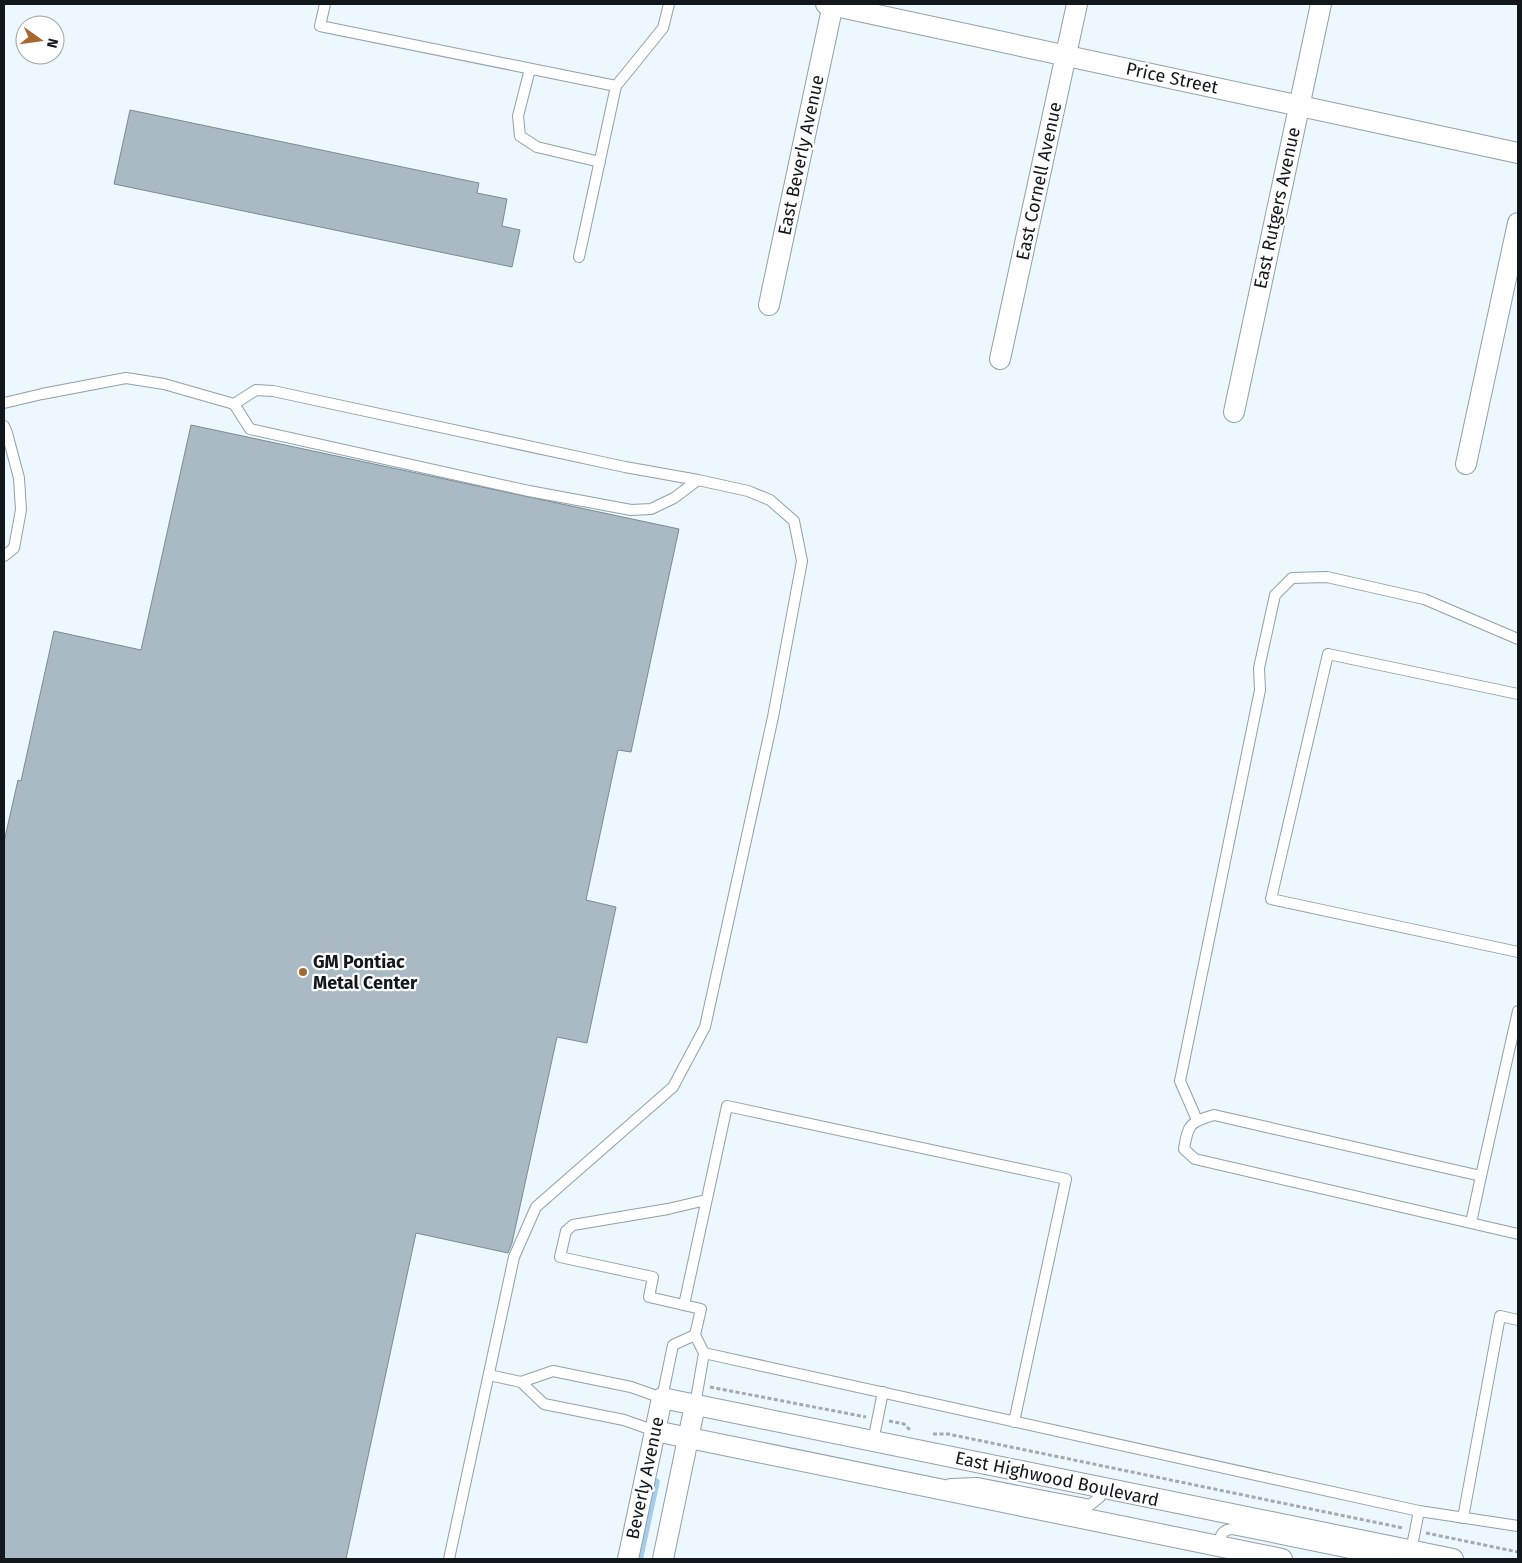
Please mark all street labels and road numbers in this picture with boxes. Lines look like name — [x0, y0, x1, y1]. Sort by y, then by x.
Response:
street label: Price Street — [1124, 57, 1221, 99]
street label: East Beverly Avenue — [773, 73, 829, 237]
street label: East Cornell Avenue — [1011, 100, 1067, 262]
street label: East Rutgers Avenue — [1249, 125, 1305, 291]
street label: Beverly Avenue — [621, 1415, 669, 1541]
street label: East Highwood Boulevard — [953, 1447, 1161, 1511]

